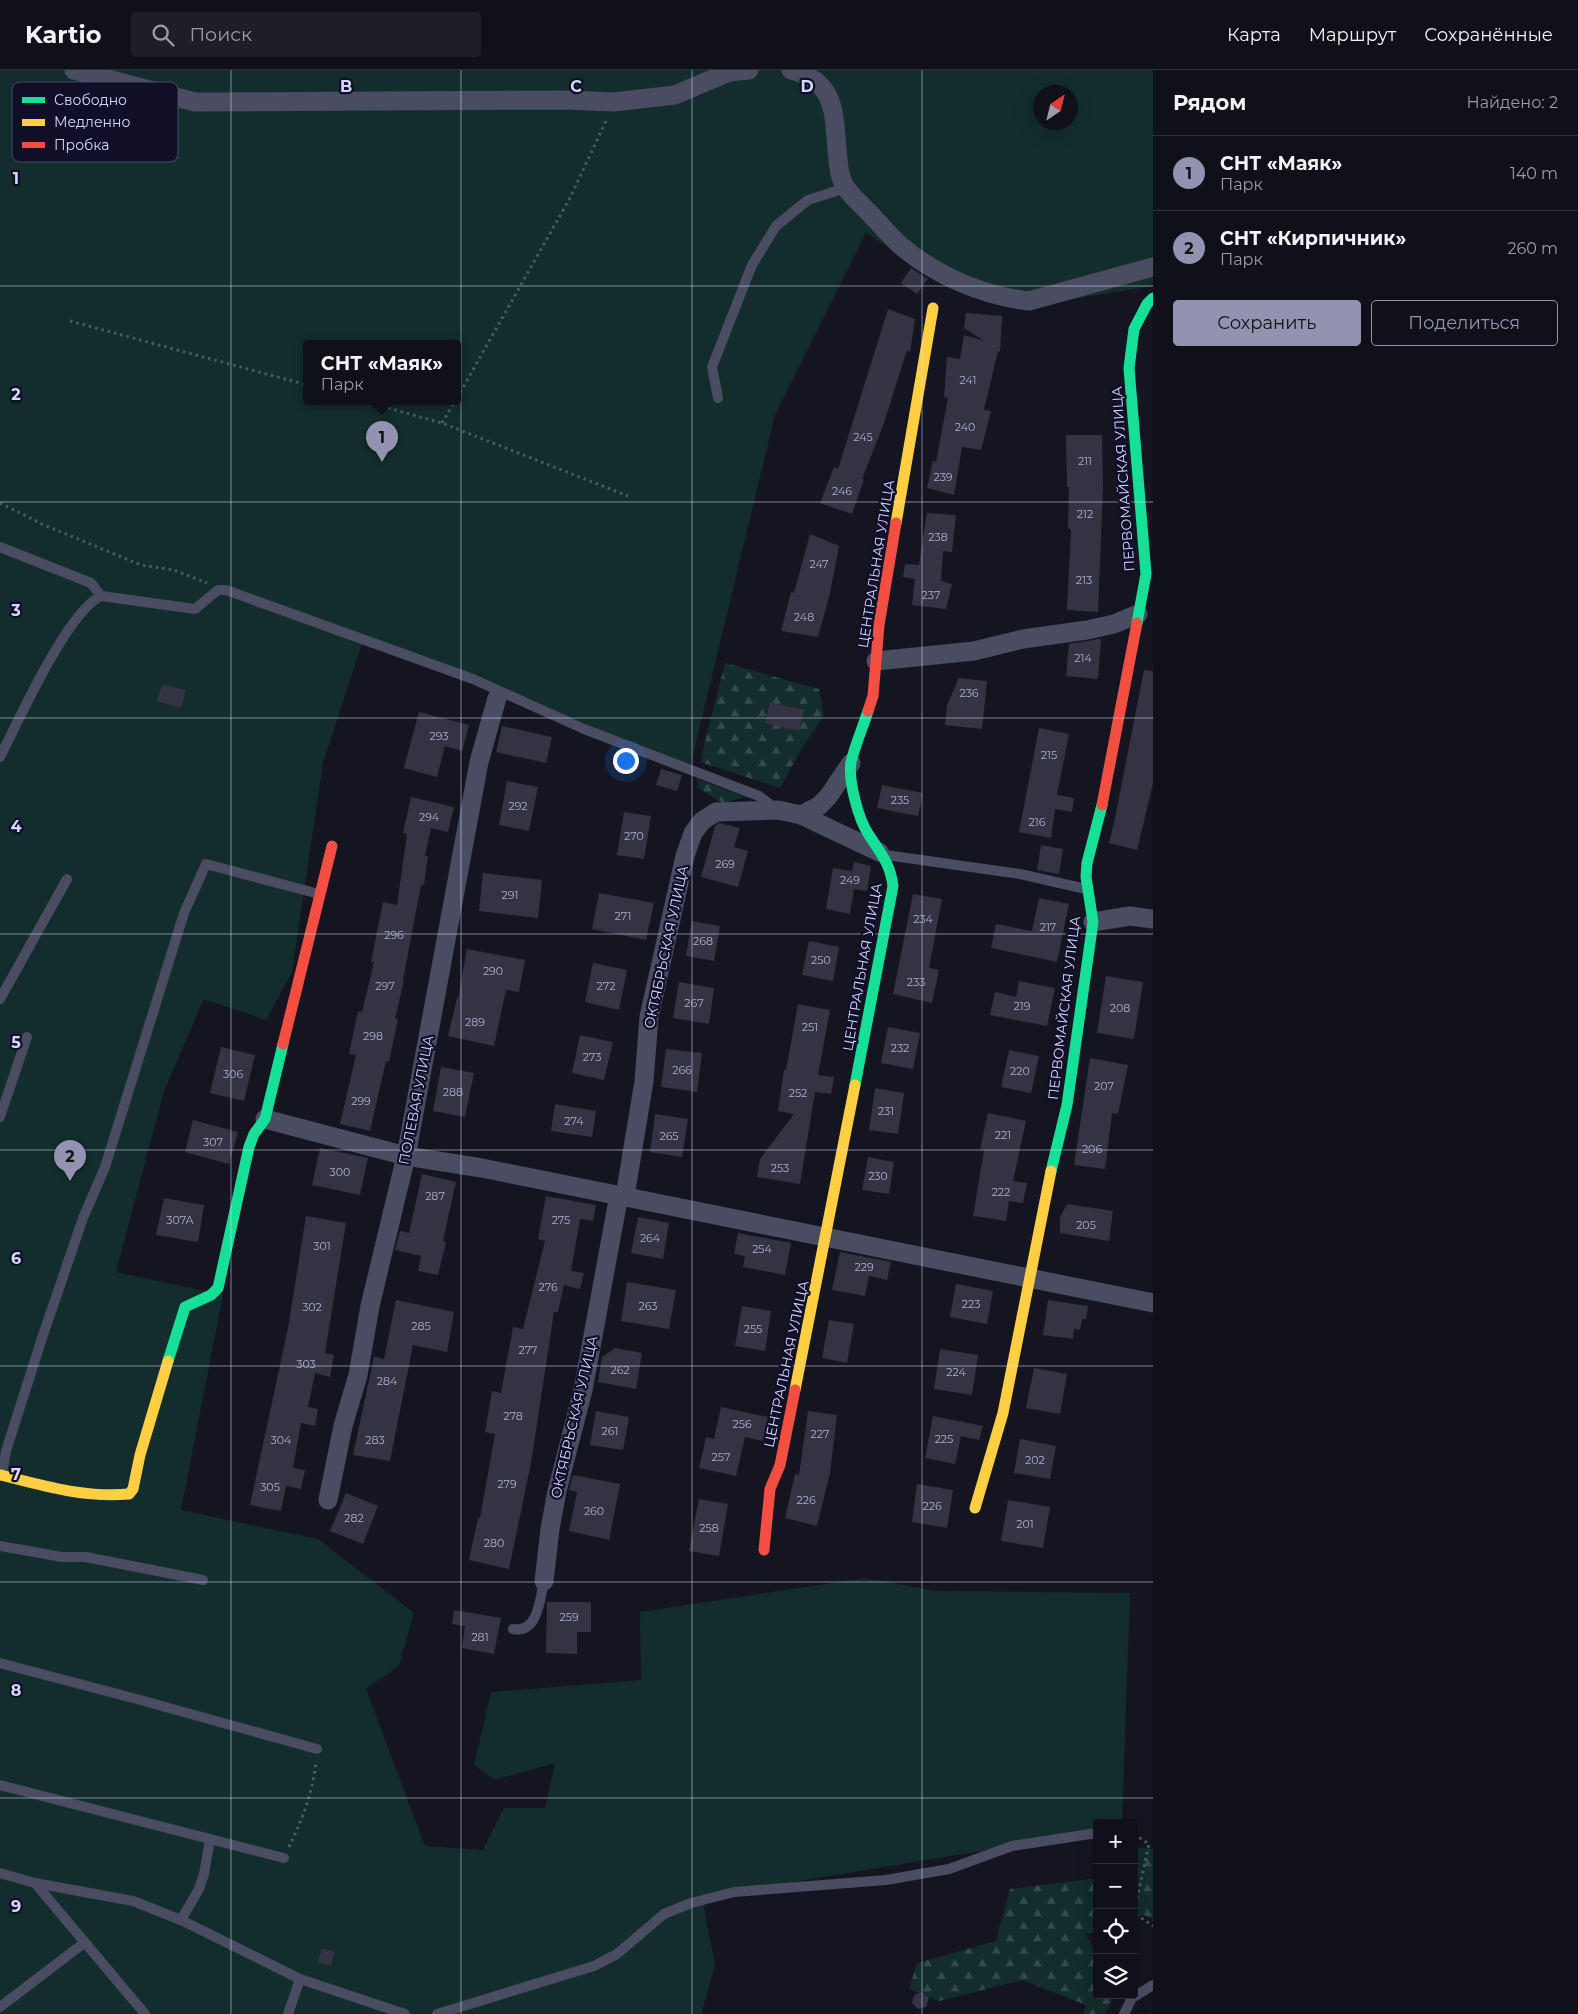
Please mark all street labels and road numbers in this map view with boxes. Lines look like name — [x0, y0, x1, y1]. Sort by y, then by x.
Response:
street label: ПЕРВОМАЙСКАЯ УЛИЦА — [1108, 385, 1138, 572]
street label: ЦЕНТРАЛЬНАЯ УЛИЦА — [854, 478, 898, 650]
street label: ОКТЯБРЬСКАЯ УЛИЦА — [640, 863, 692, 1030]
street label: ЦЕНТРАЛЬНАЯ УЛИЦА — [838, 881, 886, 1052]
street label: ПЕРВОМАЙСКАЯ УЛИЦА — [1044, 914, 1084, 1101]
street label: ПОЛЕВАЯ УЛИЦА — [395, 1033, 437, 1166]
street label: ЦЕНТРАЛЬНАЯ УЛИЦА — [759, 1278, 813, 1449]
street label: ОКТЯБРЬСКАЯ УЛИЦА — [547, 1333, 602, 1500]

